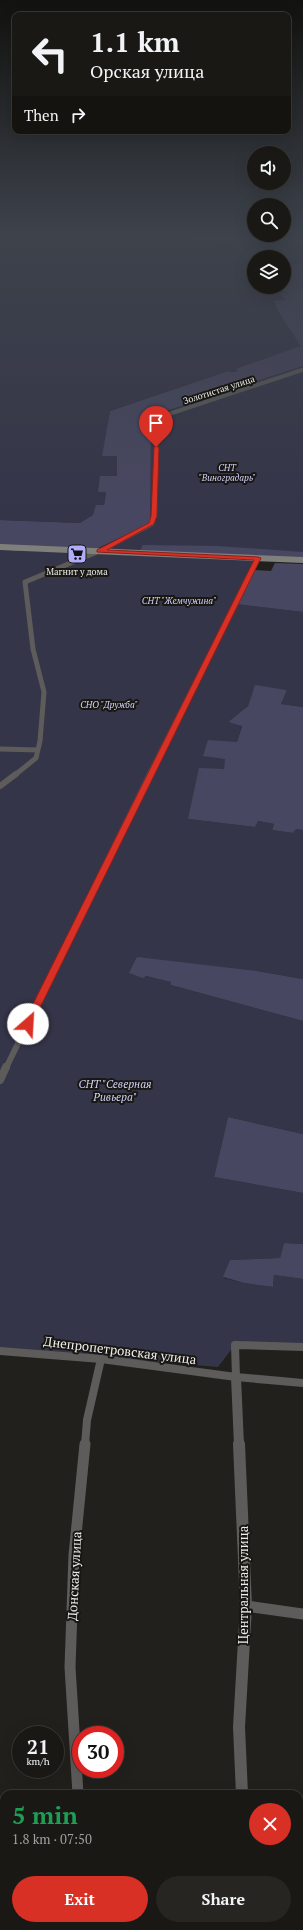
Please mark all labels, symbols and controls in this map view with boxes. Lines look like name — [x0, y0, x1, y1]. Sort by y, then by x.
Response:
text: 1.1 km — [90, 23, 180, 60]
icon: left — [24, 28, 76, 80]
text: Орская улица — [90, 59, 204, 83]
icon: right — [67, 104, 89, 126]
text: Then — [24, 105, 59, 125]
map controls — [247, 146, 291, 294]
button: sound — [247, 146, 291, 190]
button: search — [247, 198, 291, 242]
button: layers — [247, 250, 291, 294]
street label: Золотистая улица — [182, 373, 257, 407]
pin — [139, 406, 173, 447]
icon: arrive — [145, 412, 167, 434]
park label: СНТ "Виноградарь" — [199, 462, 255, 484]
supermarket icon: Магнит у дома — [66, 543, 88, 565]
place label: Магнит у дома — [46, 566, 108, 578]
park label: СНТ "Жемчужина" — [142, 595, 216, 607]
park label: СНО "Дружба" — [80, 699, 138, 711]
position arrow — [7, 1003, 49, 1045]
park label: СНТ "Северная Ривьера" — [78, 1077, 152, 1104]
street label: Днепропетровская улица — [43, 1332, 198, 1368]
street label: Центральная улица — [234, 1525, 252, 1644]
street label: Донская улица — [63, 1530, 85, 1621]
speed limit sign: 30 — [72, 1726, 124, 1778]
text: 21 — [27, 1733, 49, 1760]
text: km/h — [26, 1755, 50, 1768]
text: 5 min — [12, 1799, 78, 1831]
button: close — [249, 1803, 291, 1845]
text: 1.8 km · 07:50 — [12, 1830, 92, 1848]
button: Exit — [12, 1876, 148, 1922]
button: Share — [156, 1876, 291, 1922]

